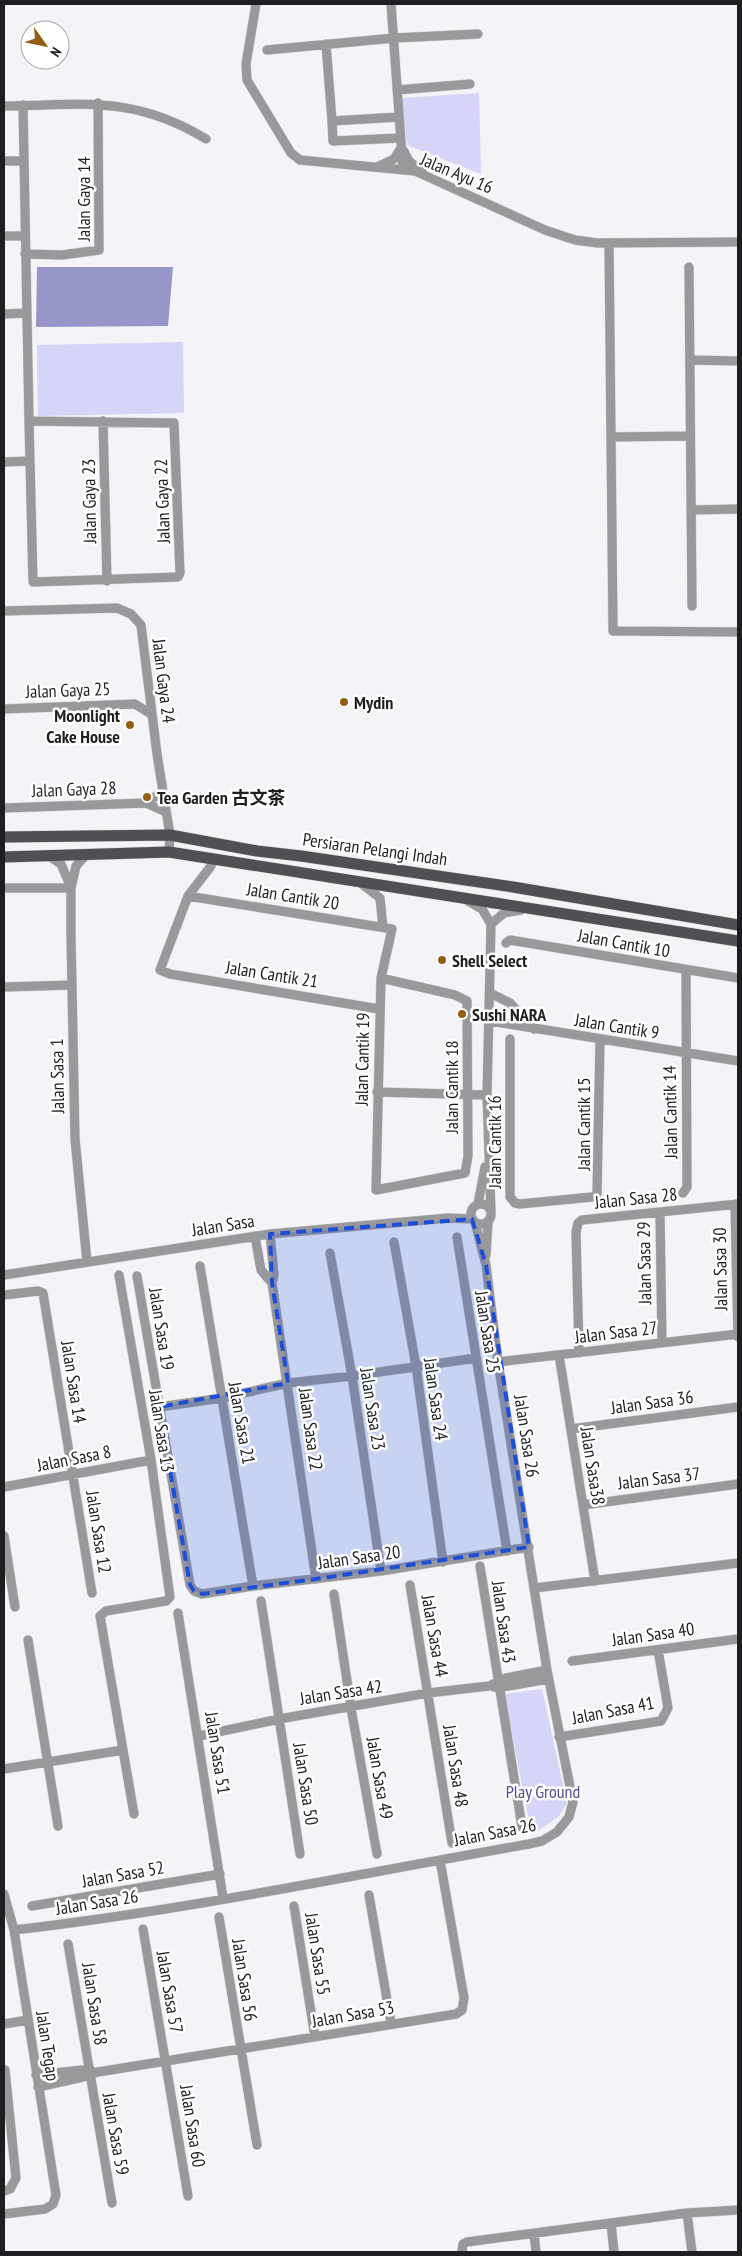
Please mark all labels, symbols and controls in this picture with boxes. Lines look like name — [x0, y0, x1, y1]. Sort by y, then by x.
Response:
north arrow — [20, 20, 70, 70]
text: N — [46, 44, 66, 60]
street label: Jalan Ayu 16 — [416, 147, 497, 199]
street label: Jalan Gaya 14 — [72, 157, 95, 242]
street label: Jalan Gaya 23 — [77, 458, 101, 545]
street label: Jalan Gaya 22 — [149, 458, 175, 545]
street label: Jalan Gaya 24 — [147, 637, 181, 724]
street label: Jalan Gaya 25 — [24, 677, 111, 703]
place label: Mydin — [354, 691, 393, 714]
marker: Mydin — [338, 696, 350, 708]
place label: Moonlight Cake House — [46, 704, 121, 748]
marker: Moonlight Cake House — [124, 719, 136, 731]
street label: Jalan Gaya 28 — [30, 776, 117, 802]
place label: Tea Garden 古文茶 — [157, 786, 285, 809]
marker: Tea Garden 古文茶 — [141, 791, 153, 803]
street label: Persiaran Pelangi Indah — [301, 827, 449, 871]
street label: Jalan Cantik 20 — [244, 877, 341, 915]
street label: Jalan Cantik 10 — [575, 923, 672, 962]
place label: Shell Select — [452, 949, 528, 972]
marker: Shell Select — [436, 954, 448, 966]
street label: Jalan Cantik 21 — [223, 955, 320, 993]
place label: Sushi NARA — [472, 1003, 547, 1026]
marker: Sushi NARA — [456, 1008, 468, 1020]
street label: Jalan Cantik 9 — [572, 1008, 661, 1044]
street label: Jalan Cantik 19 — [350, 1012, 374, 1107]
street label: Jalan Sasa 1 — [45, 1038, 69, 1115]
street label: Jalan Cantik 18 — [440, 1040, 463, 1135]
street label: Jalan Cantik 14 — [658, 1065, 682, 1160]
street label: Jalan Cantik 15 — [572, 1077, 595, 1172]
street label: Jalan Cantik 16 — [483, 1095, 506, 1190]
street label: Jalan Sasa 28 — [593, 1182, 678, 1214]
street label: Jalan Sasa — [189, 1209, 256, 1241]
street label: Jalan Sasa 29 — [632, 1221, 656, 1306]
street label: Jalan Sasa 30 — [708, 1227, 732, 1312]
street label: Jalan Sasa 19 — [144, 1285, 180, 1372]
street label: Jalan Sasa 25 — [470, 1288, 506, 1375]
street label: Jalan Sasa 27 — [572, 1316, 659, 1349]
street label: Jalan Sasa 14 — [56, 1338, 92, 1425]
street label: Jalan Sasa 24 — [419, 1355, 453, 1442]
street label: Jalan Sasa 23 — [355, 1365, 391, 1452]
street label: Jalan Sasa 21 — [223, 1379, 261, 1466]
street label: Jalan Sasa 22 — [294, 1385, 328, 1472]
street label: Jalan Sasa 36 — [608, 1385, 695, 1419]
street label: Jalan Sasa 13 — [144, 1387, 180, 1474]
street label: Jalan Sasa 26 — [509, 1392, 545, 1479]
street label: Jalan Sasa38 — [575, 1424, 611, 1507]
street label: Jalan Sasa 8 — [34, 1440, 113, 1477]
street label: Jalan Sasa 37 — [615, 1462, 702, 1495]
street label: Jalan Sasa 12 — [81, 1488, 117, 1575]
street label: Jalan Sasa 20 — [315, 1540, 402, 1574]
street label: Jalan Sasa 43 — [487, 1578, 521, 1665]
street label: Jalan Sasa 44 — [416, 1592, 454, 1679]
street label: Jalan Sasa 40 — [609, 1617, 696, 1651]
street label: Jalan Sasa 42 — [297, 1674, 384, 1710]
street label: Jalan Sasa 41 — [569, 1691, 656, 1729]
street label: Jalan Sasa 51 — [200, 1709, 236, 1796]
street label: Jalan Sasa 48 — [438, 1722, 474, 1809]
street label: Jalan Sasa 49 — [361, 1734, 399, 1821]
street label: Jalan Sasa 50 — [288, 1740, 324, 1827]
park label: Play Ground — [506, 1780, 580, 1803]
street label: Jalan Sasa 26 — [451, 1813, 538, 1851]
street label: Jalan Sasa 52 — [79, 1855, 166, 1893]
street label: Jalan Sasa 26 — [53, 1884, 140, 1920]
street label: Jalan Sasa 55 — [300, 1910, 336, 1997]
street label: Jalan Sasa 56 — [227, 1936, 263, 2023]
street label: Jalan Sasa 57 — [151, 1948, 189, 2035]
street label: Jalan Sasa 58 — [77, 1960, 113, 2047]
street label: Jalan Sasa 53 — [309, 1995, 396, 2033]
street label: Jalan Tegap — [31, 2008, 65, 2083]
street label: Jalan Sasa 60 — [175, 2082, 211, 2169]
street label: Jalan Sasa 59 — [97, 2090, 135, 2177]

